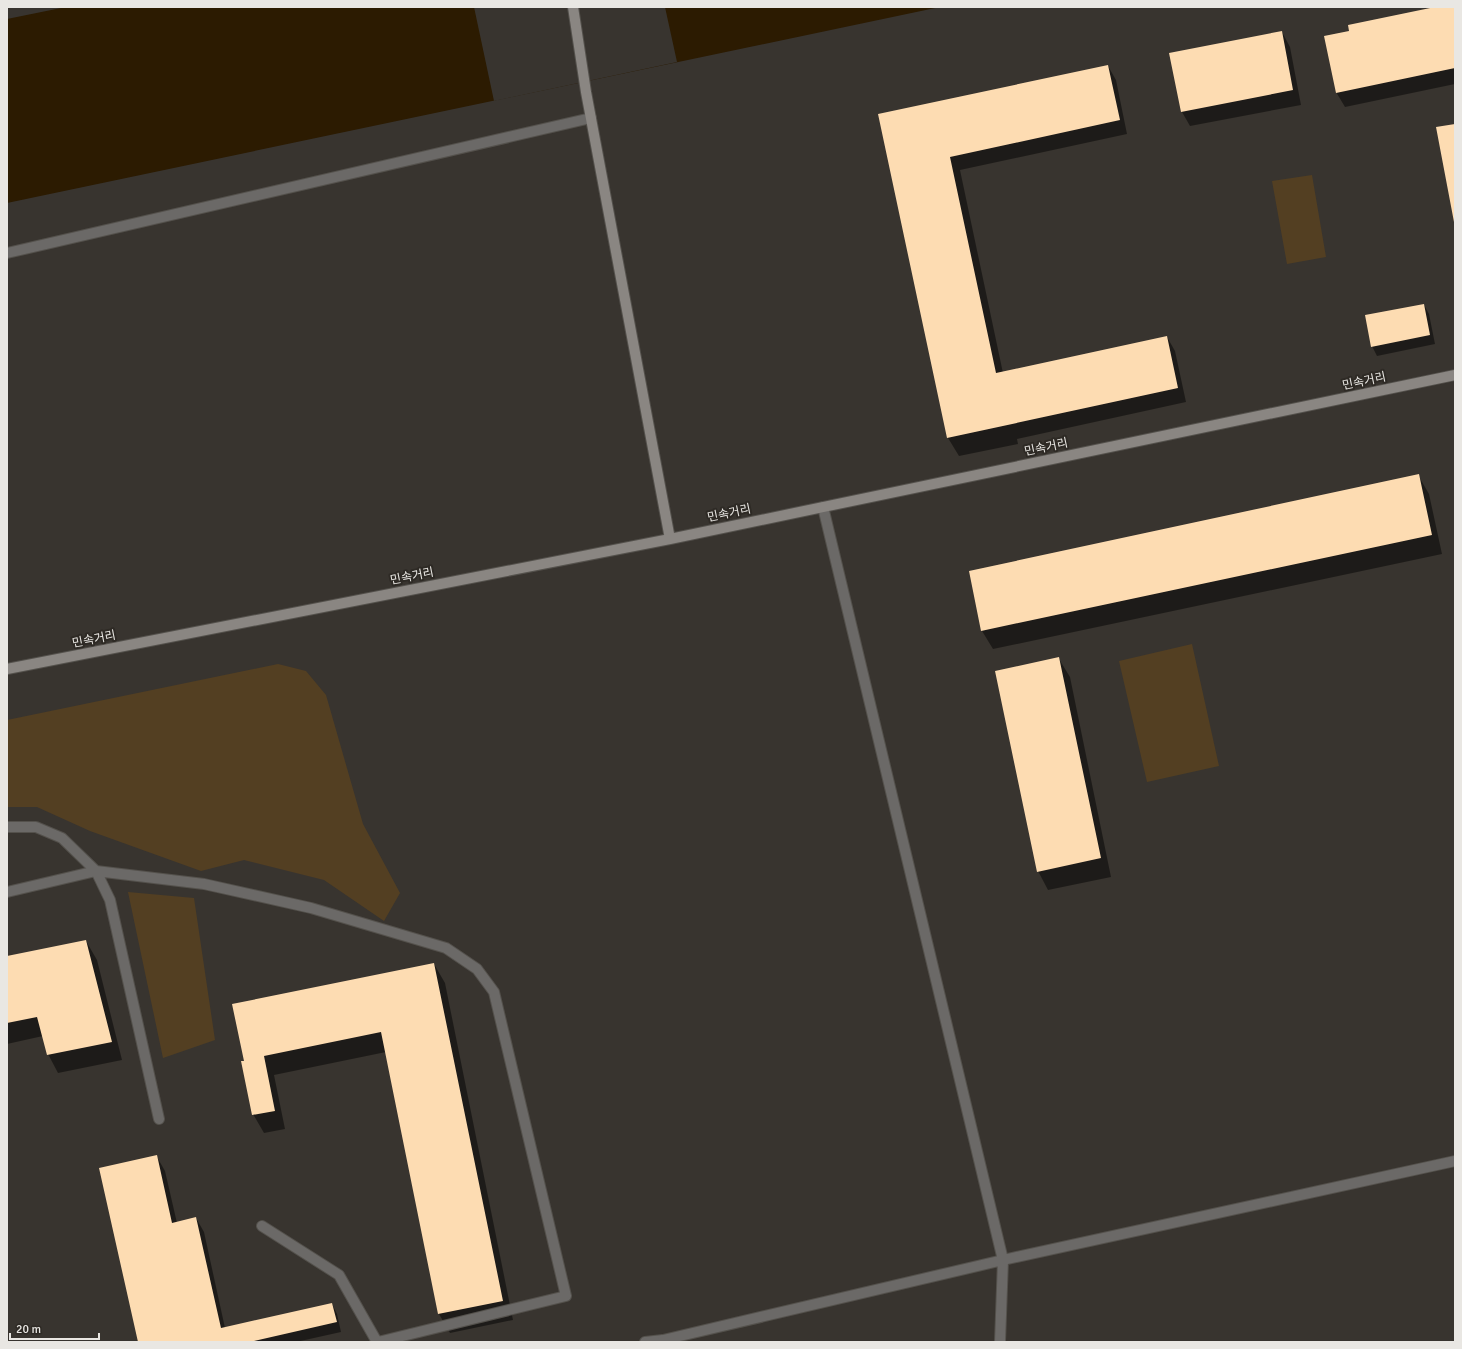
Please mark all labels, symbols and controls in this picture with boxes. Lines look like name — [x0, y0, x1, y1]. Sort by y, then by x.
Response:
street label: 민속거리 — [1341, 370, 1387, 393]
street label: 민속거리 — [1023, 436, 1069, 459]
street label: 민속거리 — [706, 502, 752, 525]
street label: 민속거리 — [389, 565, 435, 588]
street label: 민속거리 — [71, 628, 117, 651]
scale bar — [10, 1315, 99, 1341]
text: 20 m — [16, 1322, 41, 1337]

